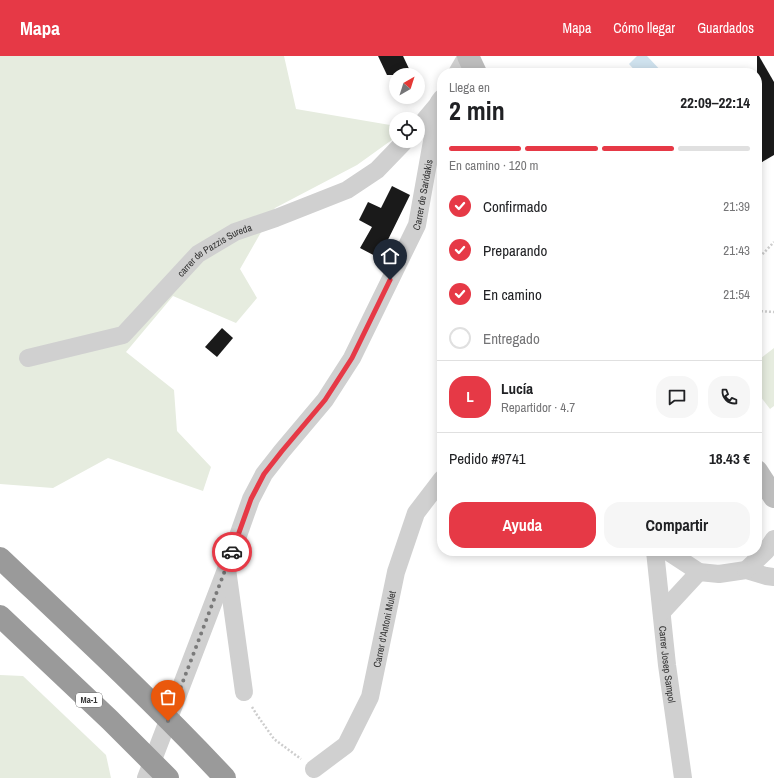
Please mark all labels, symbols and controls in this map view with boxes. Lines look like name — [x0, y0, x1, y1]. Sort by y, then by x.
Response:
text: Mapa — [20, 15, 60, 41]
text: Mapa — [563, 19, 591, 37]
text: Cómo llegar — [613, 19, 675, 37]
text: Guardados — [697, 19, 754, 37]
north arrow — [389, 68, 425, 104]
map controls — [389, 68, 425, 148]
text: Llega en — [449, 79, 490, 96]
text: 22:09–22:14 — [680, 92, 750, 113]
text: 2 min — [449, 93, 505, 128]
button: locate — [389, 112, 425, 148]
text: En camino · 120 m — [449, 157, 538, 174]
street label: Carrer de Saridakis — [409, 158, 435, 232]
icon: check — [449, 195, 471, 217]
text: Confirmado — [483, 196, 547, 217]
text: 21:39 — [723, 198, 750, 215]
street label: carrer de Pazzis Sureda — [174, 220, 254, 279]
pin — [373, 239, 407, 280]
icon: check — [449, 239, 471, 261]
text: Preparando — [483, 240, 547, 261]
text: 21:43 — [723, 242, 750, 259]
icon: home — [379, 245, 401, 267]
icon: check — [449, 283, 471, 305]
text: En camino — [483, 284, 542, 305]
text: 21:54 — [723, 286, 750, 303]
text: Entregado — [483, 328, 540, 349]
button: chat — [656, 376, 698, 418]
button: phone — [708, 376, 750, 418]
text: Lucía — [501, 378, 533, 399]
text: L — [466, 386, 474, 407]
text: Repartidor · 4.7 — [501, 399, 575, 416]
text: Pedido #9741 — [449, 448, 526, 469]
text: 18.43 € — [709, 448, 750, 469]
button: Ayuda — [449, 502, 596, 548]
button: Compartir — [604, 502, 750, 548]
courier — [212, 532, 252, 572]
icon: car — [221, 541, 243, 563]
street label: Carrer d'Antoni Mulet — [370, 589, 399, 669]
street label: Carrer Josep Sampol — [656, 625, 679, 704]
pin — [151, 680, 185, 721]
icon: bag — [157, 686, 179, 708]
road number: Ma-1 — [76, 693, 102, 707]

